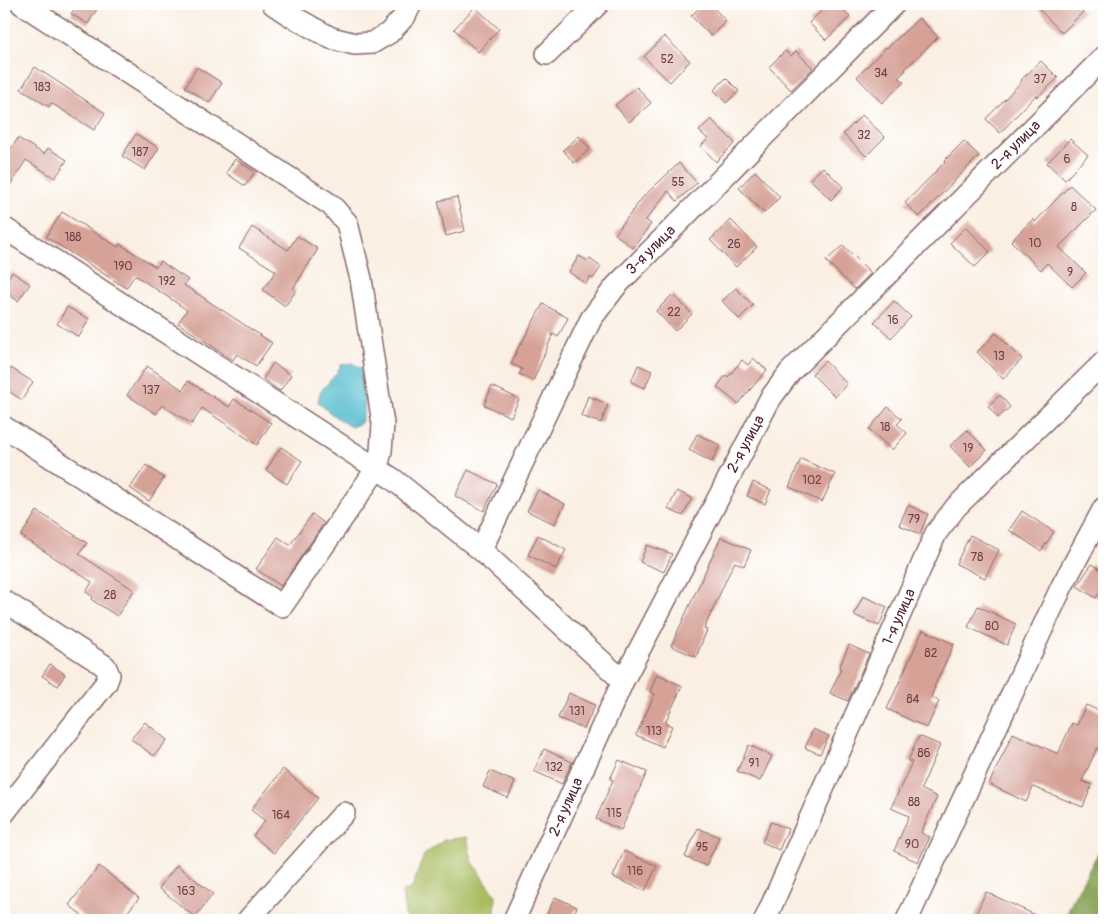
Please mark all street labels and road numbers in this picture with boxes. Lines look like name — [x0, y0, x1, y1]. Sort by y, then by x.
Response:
street label: 2-я улица — [987, 116, 1045, 174]
street label: 3-я улица — [622, 221, 680, 279]
street label: 2-я улица — [723, 412, 769, 476]
street label: 1-я улица — [878, 586, 920, 648]
street label: 2-я улица — [545, 775, 587, 839]

